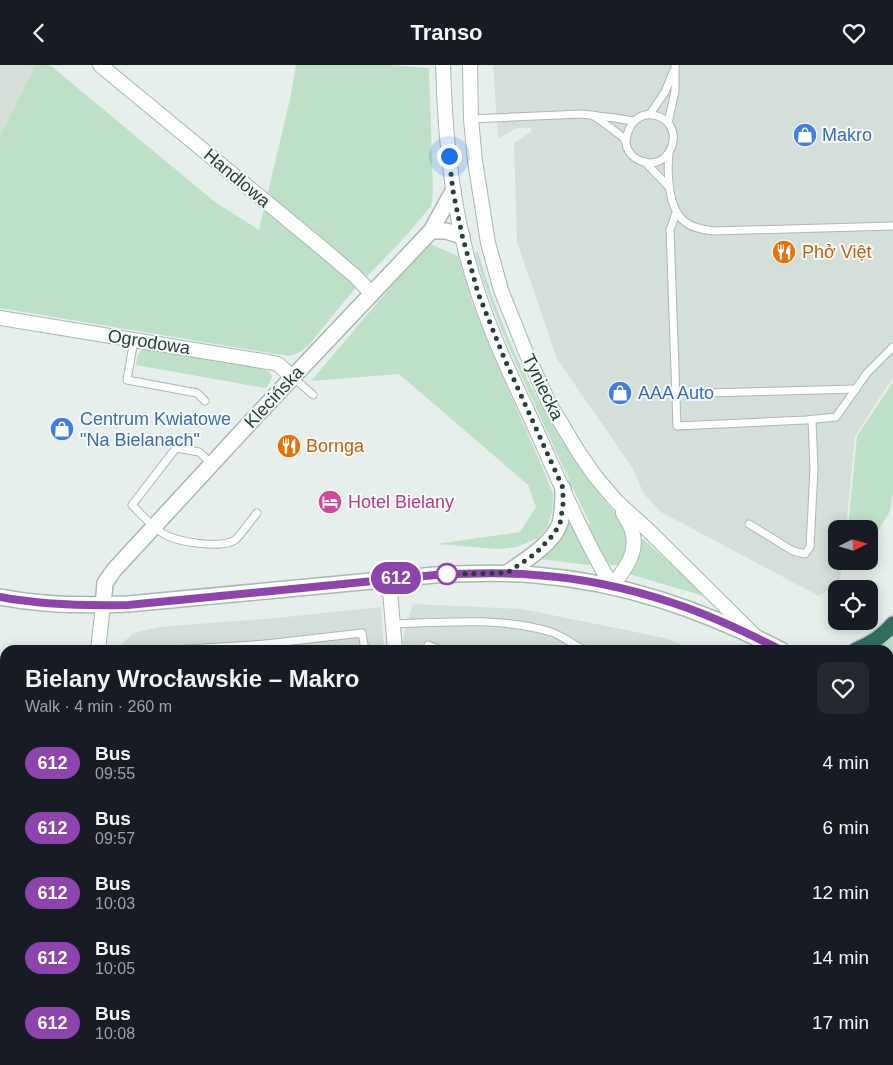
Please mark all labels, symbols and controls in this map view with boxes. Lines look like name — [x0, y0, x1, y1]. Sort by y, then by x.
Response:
icon: back — [25, 19, 53, 47]
icon: heart — [840, 19, 868, 47]
text: Transo — [410, 20, 483, 45]
shop icon: Makro — [792, 122, 818, 148]
place label: Makro — [822, 125, 872, 145]
your location — [437, 144, 462, 169]
street label: Handlowa — [200, 145, 275, 212]
restaurant icon: Phở Việt — [771, 239, 797, 265]
place label: Phở Việt — [802, 242, 872, 262]
street label: Ogrodowa — [106, 326, 193, 359]
street label: Tyniecka — [518, 351, 568, 424]
street label: Klecińska — [240, 361, 308, 432]
shop icon: AAA Auto — [607, 380, 633, 406]
place label: AAA Auto — [638, 383, 714, 403]
place label: Centrum Kwiatowe "Na Bielanach" — [80, 409, 231, 450]
shop icon: Centrum Kwiatowe "Na Bielanach" — [49, 416, 75, 442]
restaurant icon: Bornga — [276, 433, 302, 459]
place label: Bornga — [306, 436, 365, 456]
hotel icon: Hotel Bielany — [317, 489, 343, 515]
place label: Hotel Bielany — [348, 492, 454, 512]
north arrow — [828, 520, 878, 570]
map controls — [828, 520, 878, 630]
line badge: 612 — [367, 562, 425, 594]
unlabelled marker — [436, 563, 458, 585]
text: 612 — [381, 568, 411, 588]
button: locate — [828, 580, 878, 630]
button: heart — [817, 662, 869, 714]
text: Bielany Wrocławskie – Makro — [25, 665, 359, 692]
text: Walk · 4 min · 260 m — [25, 698, 172, 715]
text: Bus — [95, 743, 131, 764]
text: 4 min — [823, 752, 869, 773]
text: 612 — [37, 753, 68, 773]
text: 09:55 — [95, 765, 135, 782]
text: Bus — [95, 808, 131, 829]
text: 6 min — [823, 817, 869, 838]
text: 612 — [37, 818, 68, 838]
text: 09:57 — [95, 830, 135, 847]
text: Bus — [95, 873, 131, 894]
text: 12 min — [812, 882, 869, 903]
text: 612 — [37, 883, 68, 903]
text: 10:03 — [95, 895, 135, 912]
text: Bus — [95, 938, 131, 959]
text: 14 min — [812, 947, 869, 968]
text: 612 — [37, 948, 68, 968]
text: 10:05 — [95, 960, 135, 977]
text: Bus — [95, 1003, 131, 1024]
text: 17 min — [812, 1012, 869, 1033]
text: 612 — [37, 1013, 68, 1033]
text: 10:08 — [95, 1025, 135, 1042]

